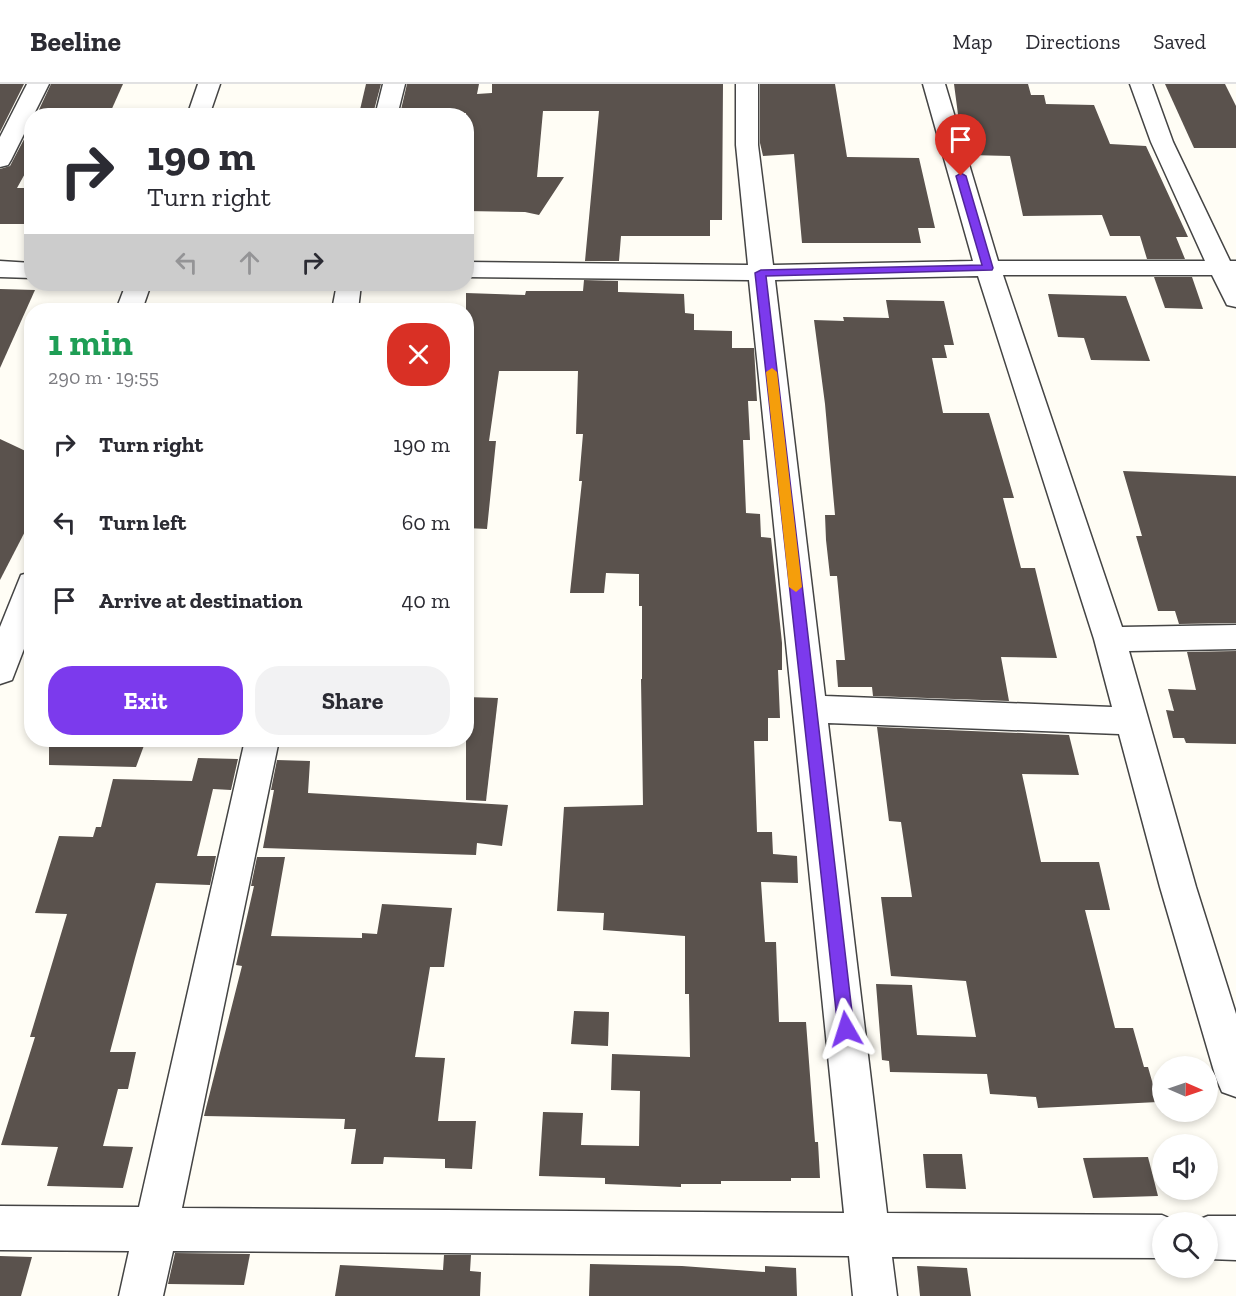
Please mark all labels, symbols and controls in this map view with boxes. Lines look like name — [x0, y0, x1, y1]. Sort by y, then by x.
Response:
text: Beeline — [30, 25, 121, 58]
text: Map — [953, 29, 993, 54]
text: Directions — [1026, 29, 1120, 54]
text: Saved — [1153, 29, 1206, 54]
pin — [935, 114, 986, 176]
icon: arrive — [944, 123, 977, 156]
text: 190 m — [147, 130, 255, 181]
icon: right — [48, 132, 126, 210]
text: Turn right — [147, 181, 271, 213]
icon: left — [170, 246, 203, 279]
icon: ahead — [233, 246, 266, 279]
icon: right — [296, 246, 329, 279]
text: 1 min — [48, 321, 133, 364]
button: close — [387, 323, 450, 386]
text: 290 m · 19:55 — [48, 365, 159, 389]
icon: right — [48, 428, 81, 461]
text: Turn right — [99, 431, 203, 458]
text: 190 m — [393, 431, 450, 458]
icon: left — [48, 506, 81, 539]
text: Turn left — [99, 509, 186, 536]
text: 60 m — [402, 509, 450, 536]
icon: arrive — [48, 584, 81, 617]
text: Arrive at destination — [99, 587, 302, 614]
text: 40 m — [401, 587, 450, 614]
button: Exit — [48, 666, 243, 735]
button: Share — [255, 666, 450, 735]
position arrow — [814, 997, 878, 1061]
north arrow — [1152, 1056, 1218, 1122]
map controls — [1152, 1056, 1218, 1278]
button: sound — [1152, 1134, 1218, 1200]
button: search — [1152, 1212, 1218, 1278]

